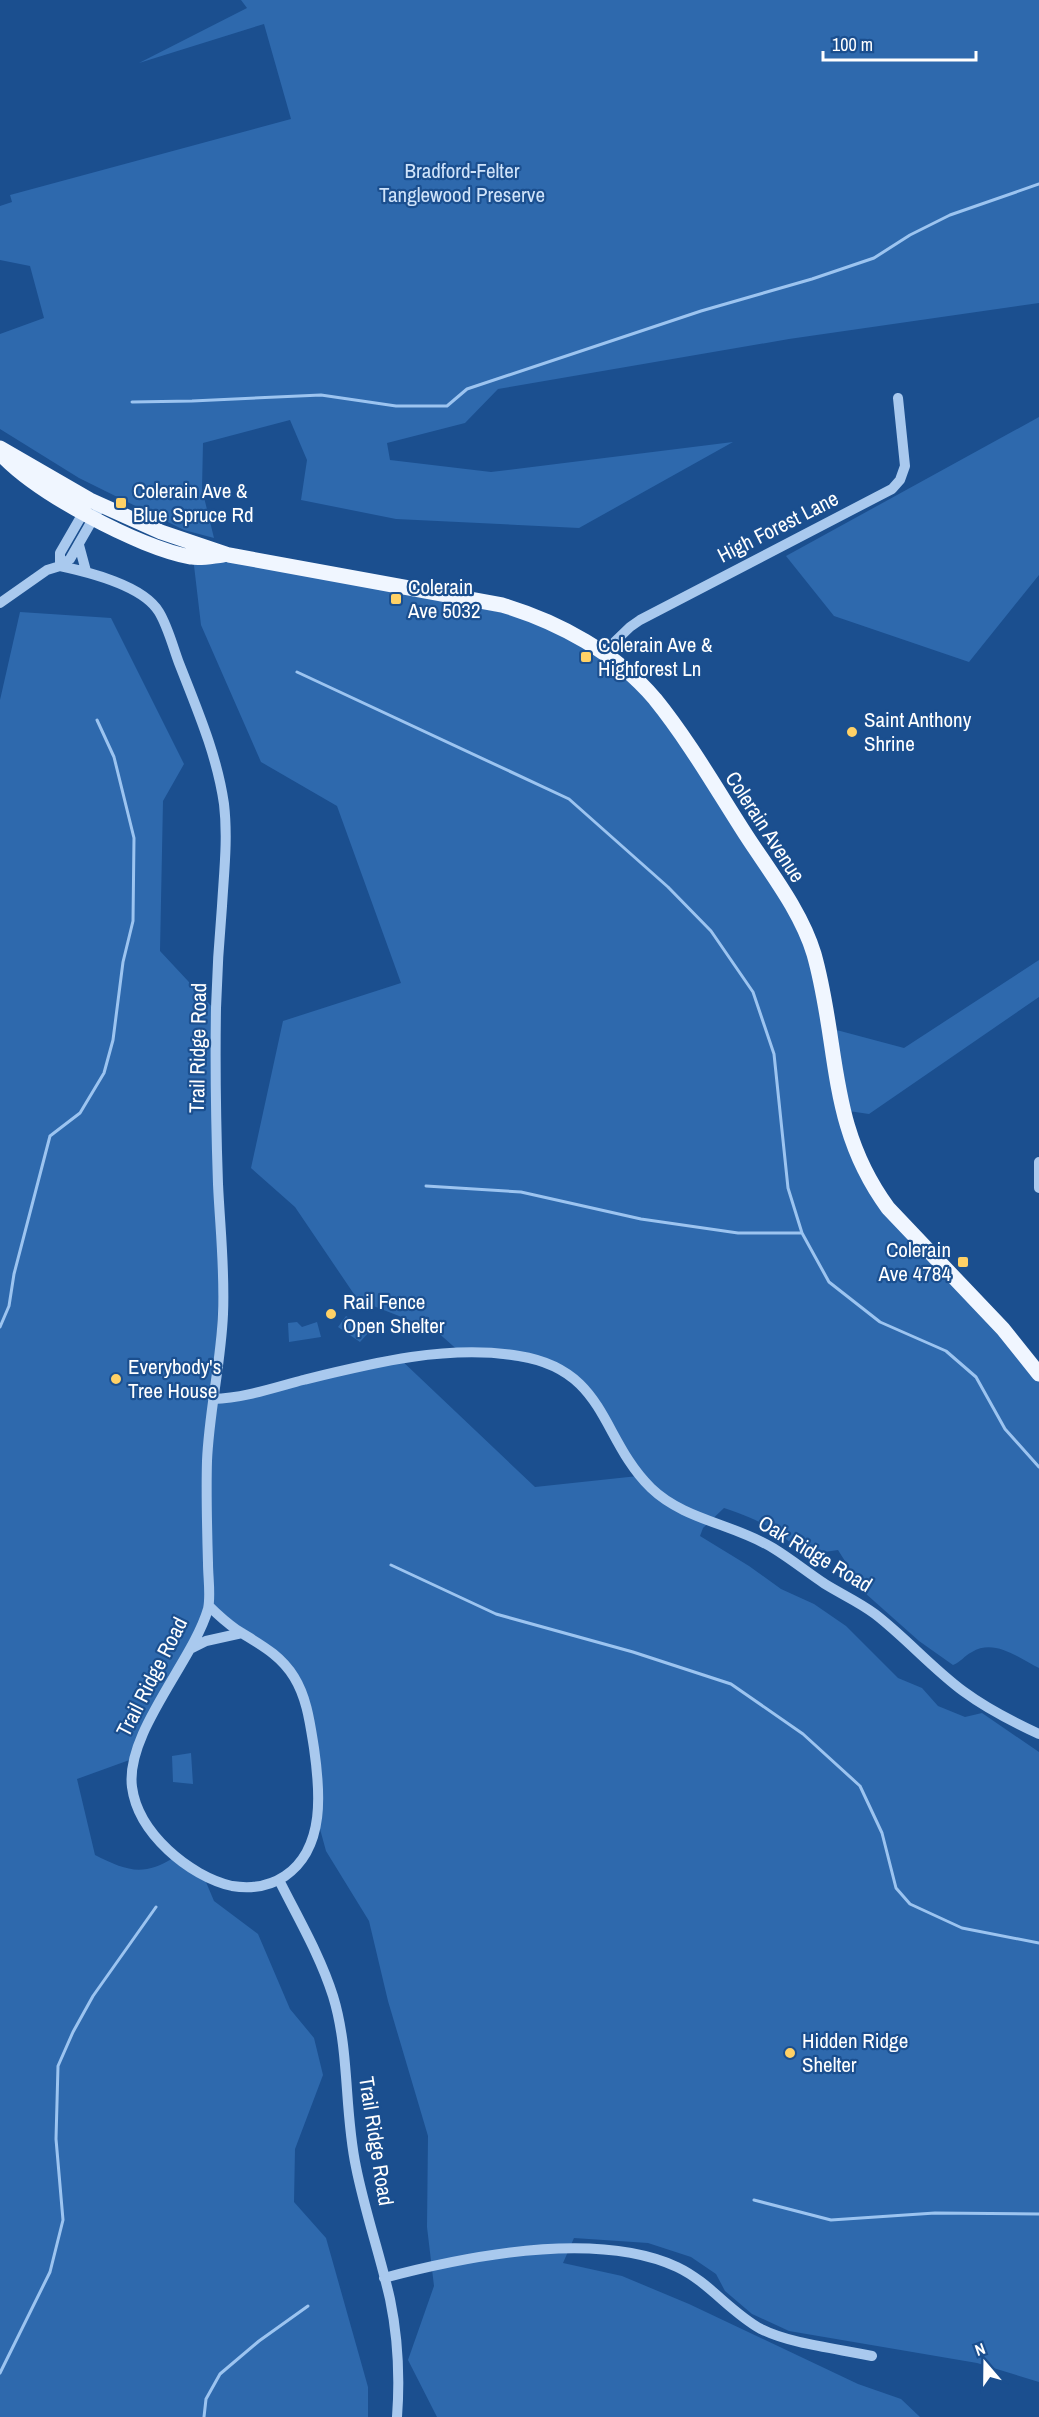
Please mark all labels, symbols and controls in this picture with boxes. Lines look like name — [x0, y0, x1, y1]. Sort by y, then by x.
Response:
scale bar — [823, 24, 976, 62]
text: 100 m — [832, 32, 873, 57]
park label: Bradford-Felter Tanglewood Preserve — [379, 156, 545, 209]
place label: Colerain Ave & Blue Spruce Rd — [133, 476, 254, 529]
street label: High Forest Lane — [712, 484, 843, 569]
marker: Colerain Ave & Blue Spruce Rd — [114, 496, 128, 510]
place label: Colerain Ave 5032 — [407, 572, 480, 625]
marker: Colerain Ave 5032 — [389, 592, 403, 606]
place label: Colerain Ave & Highforest Ln — [598, 630, 713, 683]
marker: Colerain Ave & Highforest Ln — [579, 650, 593, 664]
place label: Saint Anthony Shrine — [864, 705, 972, 758]
marker: Saint Anthony Shrine — [845, 725, 859, 739]
street label: Colerain Avenue — [719, 766, 812, 888]
street label: Trail Ridge Road — [182, 982, 213, 1113]
place label: Colerain Ave 4784 — [878, 1235, 951, 1288]
marker: Colerain Ave 4784 — [956, 1255, 970, 1269]
place label: Rail Fence Open Shelter — [343, 1287, 445, 1340]
marker: Rail Fence Open Shelter — [324, 1307, 338, 1321]
place label: Everybody's Tree House — [128, 1352, 221, 1405]
marker: Everybody's Tree House — [109, 1372, 123, 1386]
street label: Oak Ridge Road — [753, 1508, 878, 1599]
street label: Trail Ridge Road — [109, 1612, 194, 1741]
place label: Hidden Ridge Shelter — [802, 2026, 908, 2079]
marker: Hidden Ridge Shelter — [783, 2046, 797, 2060]
street label: Trail Ridge Road — [352, 2074, 401, 2208]
north arrow — [955, 2333, 1015, 2393]
text: N — [972, 2337, 988, 2361]

